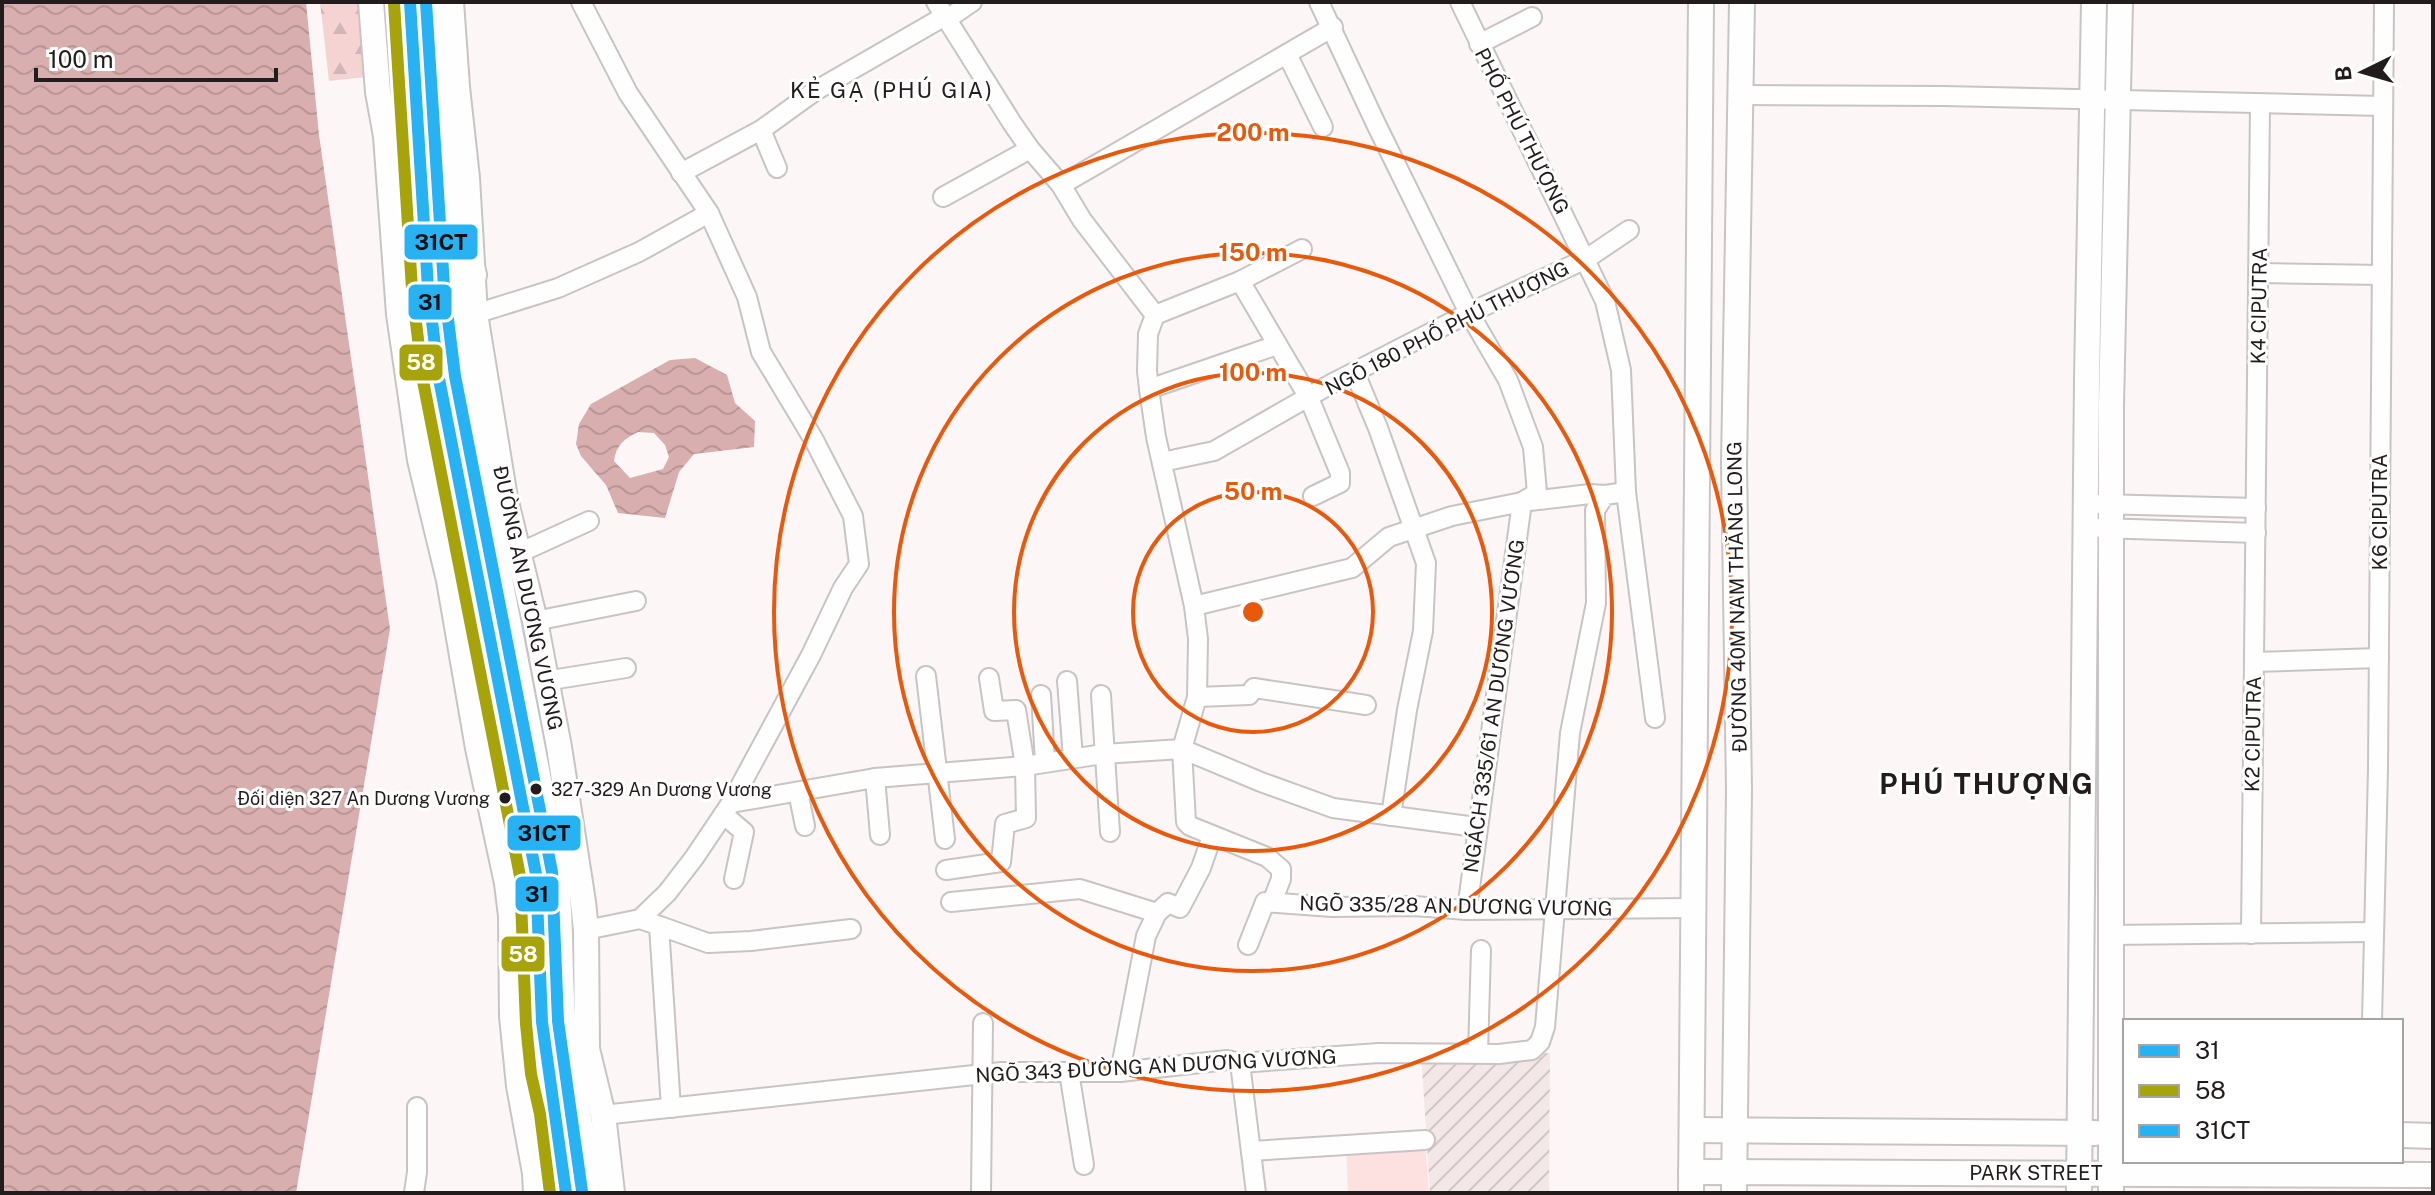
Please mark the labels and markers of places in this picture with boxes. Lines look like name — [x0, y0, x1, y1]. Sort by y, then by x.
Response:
centre of rings — [1239, 598, 1267, 626]
place label: 327-329 An Dương Vương — [551, 779, 772, 800]
marker: 327-329 An Dương Vương — [528, 781, 544, 797]
place label: Đối diện 327 An Dương Vương — [237, 788, 490, 809]
marker: Đối diện 327 An Dương Vương — [497, 790, 513, 806]

